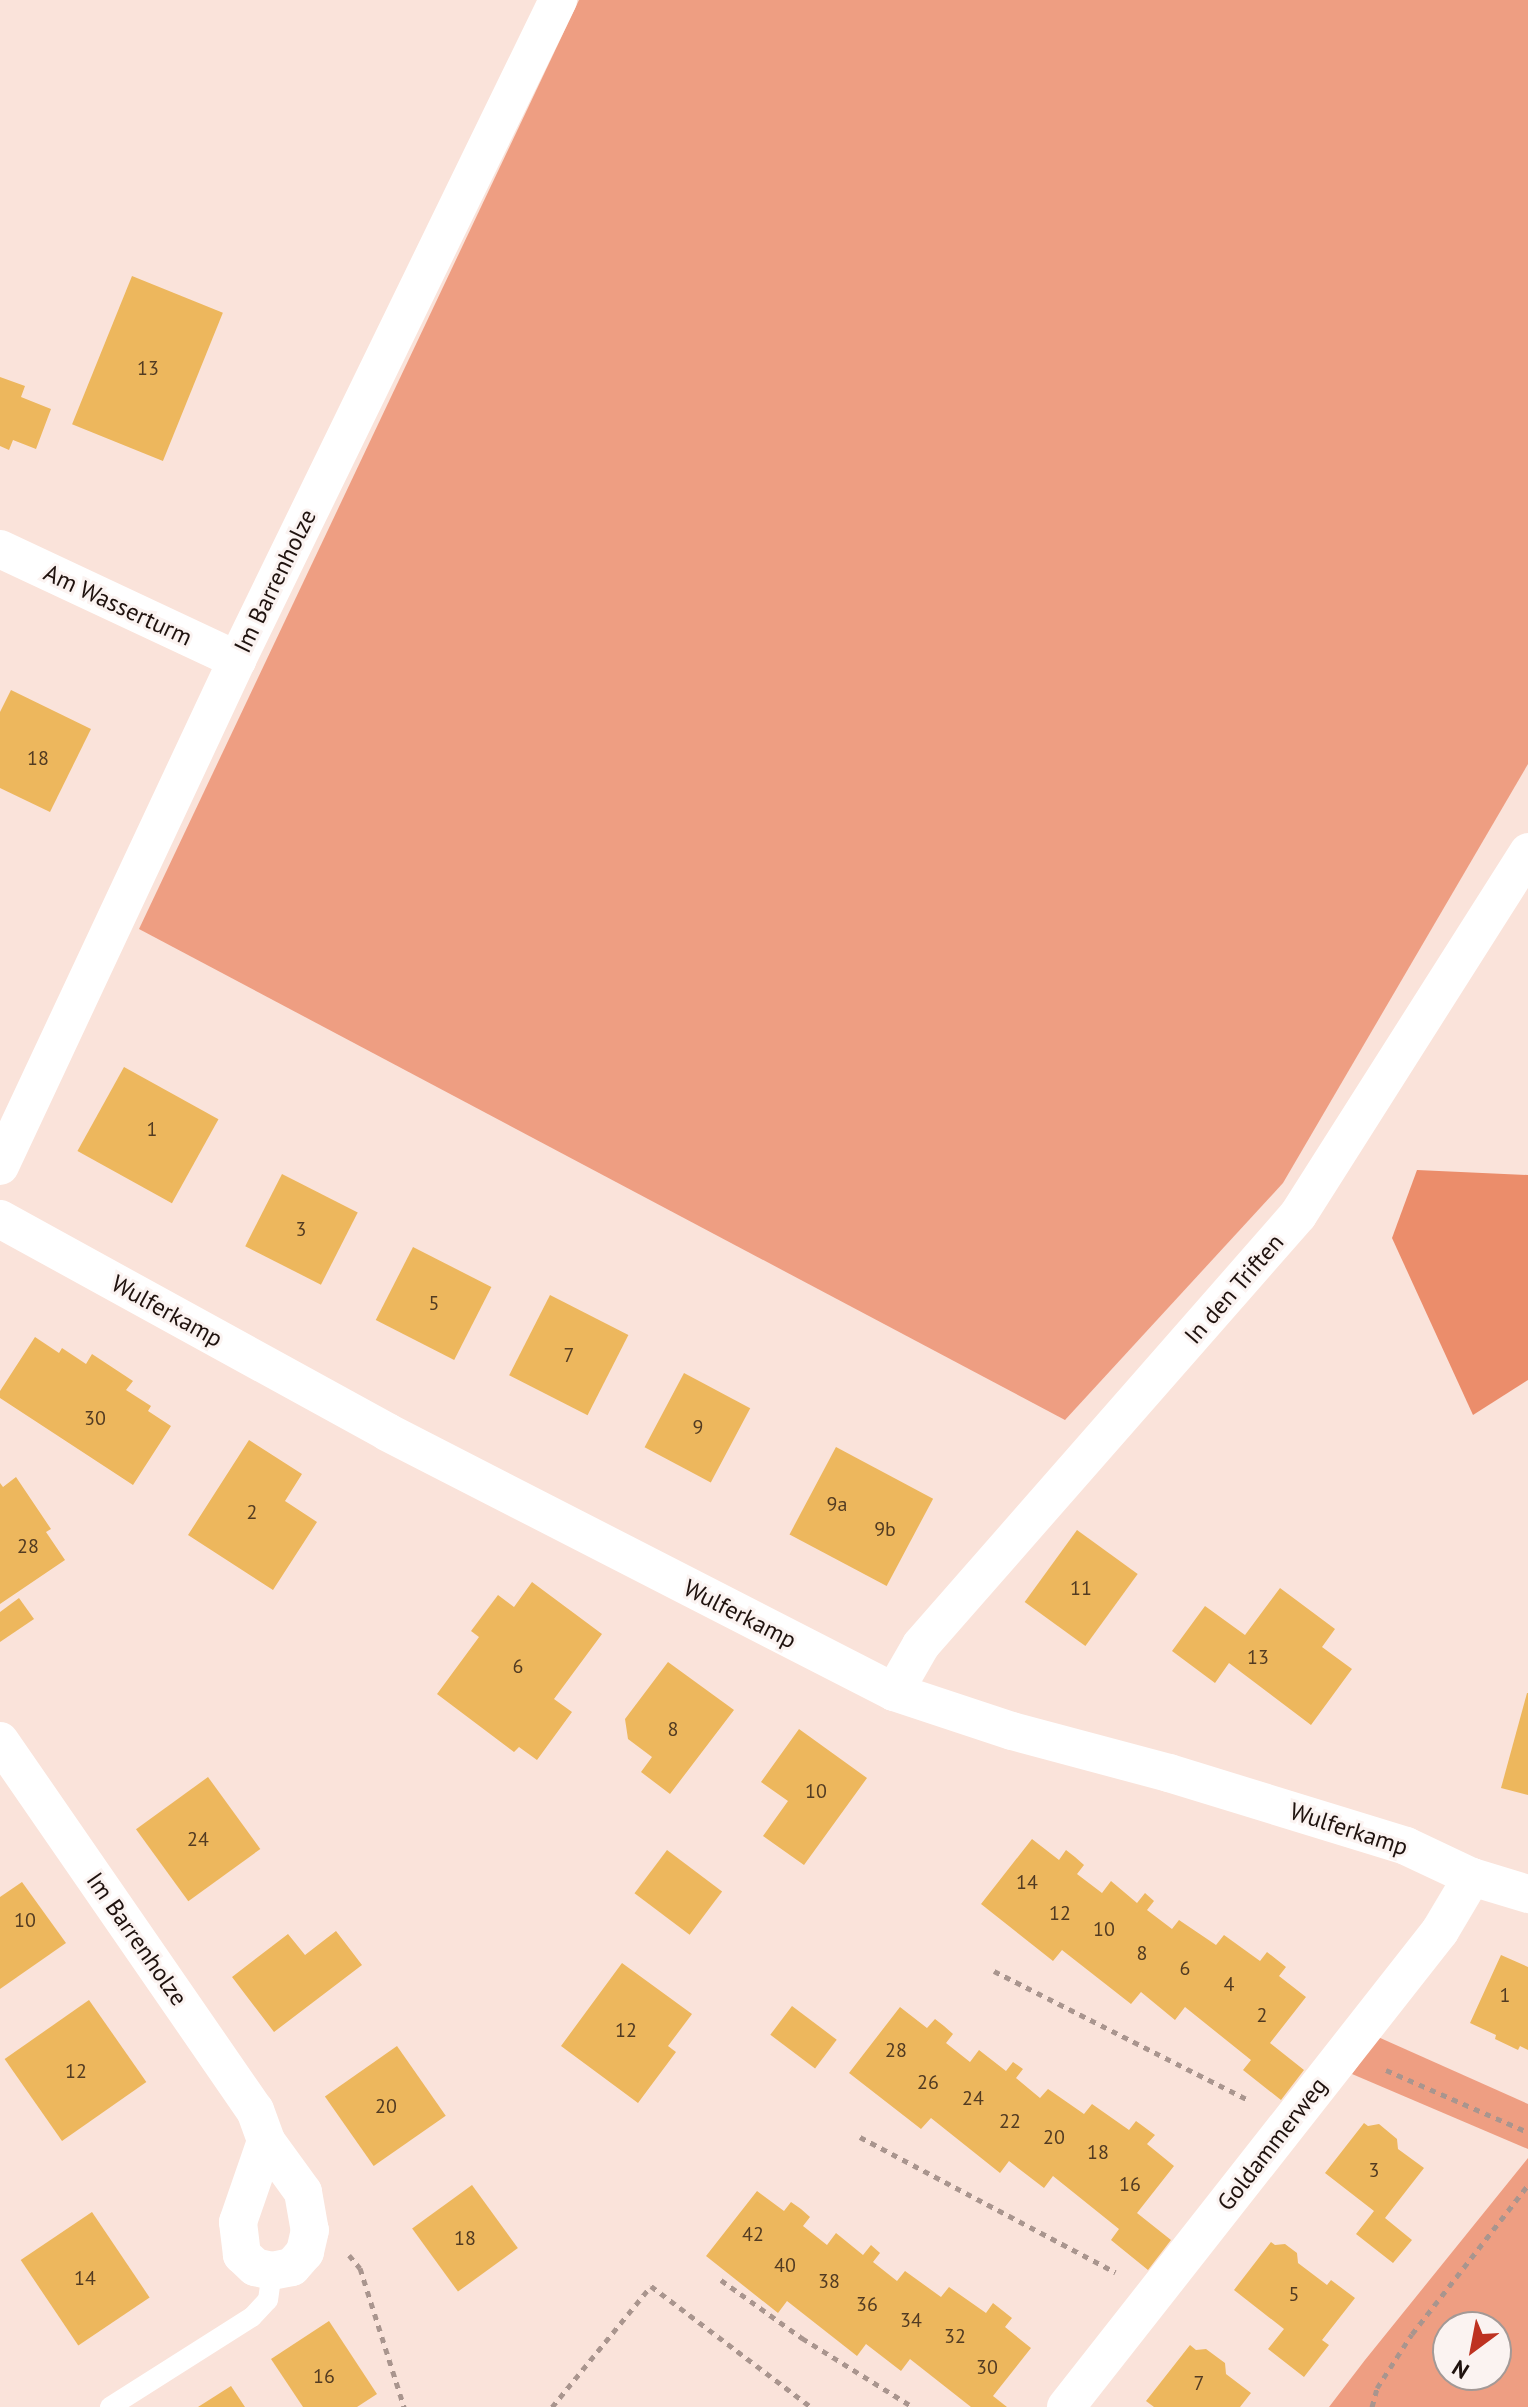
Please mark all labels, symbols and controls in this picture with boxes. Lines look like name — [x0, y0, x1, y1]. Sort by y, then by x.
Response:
house number: 13 — [137, 356, 159, 380]
street label: Im Barrenholze — [228, 505, 322, 657]
street label: Am Wasserturm — [39, 558, 197, 652]
house number: 18 — [27, 746, 49, 770]
house number: 1 — [147, 1117, 157, 1141]
house number: 3 — [296, 1217, 306, 1241]
street label: In den Triften — [1178, 1228, 1290, 1350]
street label: Wulferkamp — [106, 1269, 228, 1353]
house number: 5 — [429, 1291, 439, 1315]
house number: 7 — [564, 1343, 574, 1367]
house number: 30 — [84, 1406, 106, 1430]
house number: 9 — [693, 1415, 703, 1439]
house number: 9a — [827, 1492, 847, 1516]
house number: 2 — [247, 1500, 257, 1524]
house number: 9b — [874, 1517, 896, 1541]
house number: 28 — [17, 1534, 39, 1558]
street label: Wulferkamp — [679, 1573, 801, 1655]
house number: 11 — [1070, 1576, 1092, 1600]
house number: 13 — [1247, 1645, 1269, 1669]
house number: 6 — [513, 1654, 523, 1678]
house number: 8 — [668, 1717, 678, 1741]
house number: 10 — [805, 1779, 827, 1803]
street label: Wulferkamp — [1286, 1796, 1412, 1862]
house number: 24 — [187, 1827, 209, 1851]
street label: Im Barrenholze — [80, 1867, 194, 2011]
house number: 14 — [1016, 1870, 1038, 1894]
house number: 12 — [1049, 1901, 1071, 1925]
house number: 10 — [14, 1908, 36, 1932]
house number: 10 — [1093, 1917, 1115, 1941]
house number: 8 — [1137, 1941, 1147, 1965]
house number: 6 — [1180, 1956, 1190, 1980]
house number: 4 — [1224, 1972, 1234, 1996]
house number: 1 — [1500, 1983, 1510, 2007]
house number: 2 — [1257, 2003, 1267, 2027]
house number: 12 — [615, 2018, 637, 2042]
house number: 28 — [885, 2038, 907, 2062]
house number: 12 — [65, 2059, 87, 2083]
house number: 26 — [917, 2070, 939, 2094]
street label: Goldammerweg — [1211, 2072, 1333, 2216]
house number: 24 — [962, 2086, 984, 2110]
house number: 20 — [375, 2094, 397, 2118]
house number: 22 — [999, 2109, 1021, 2133]
house number: 20 — [1043, 2125, 1065, 2149]
house number: 18 — [1087, 2140, 1109, 2164]
house number: 3 — [1369, 2158, 1379, 2182]
house number: 16 — [1119, 2172, 1141, 2196]
house number: 42 — [742, 2222, 764, 2246]
house number: 18 — [454, 2226, 476, 2250]
house number: 40 — [774, 2253, 796, 2277]
house number: 14 — [74, 2266, 96, 2290]
house number: 38 — [818, 2269, 840, 2293]
house number: 5 — [1289, 2282, 1299, 2306]
house number: 36 — [856, 2292, 878, 2316]
house number: 34 — [900, 2308, 922, 2332]
north arrow — [1432, 2311, 1512, 2391]
house number: 32 — [944, 2324, 966, 2348]
text: N — [1447, 2354, 1474, 2385]
house number: 30 — [976, 2355, 998, 2379]
house number: 16 — [313, 2364, 335, 2388]
house number: 7 — [1194, 2371, 1204, 2395]

